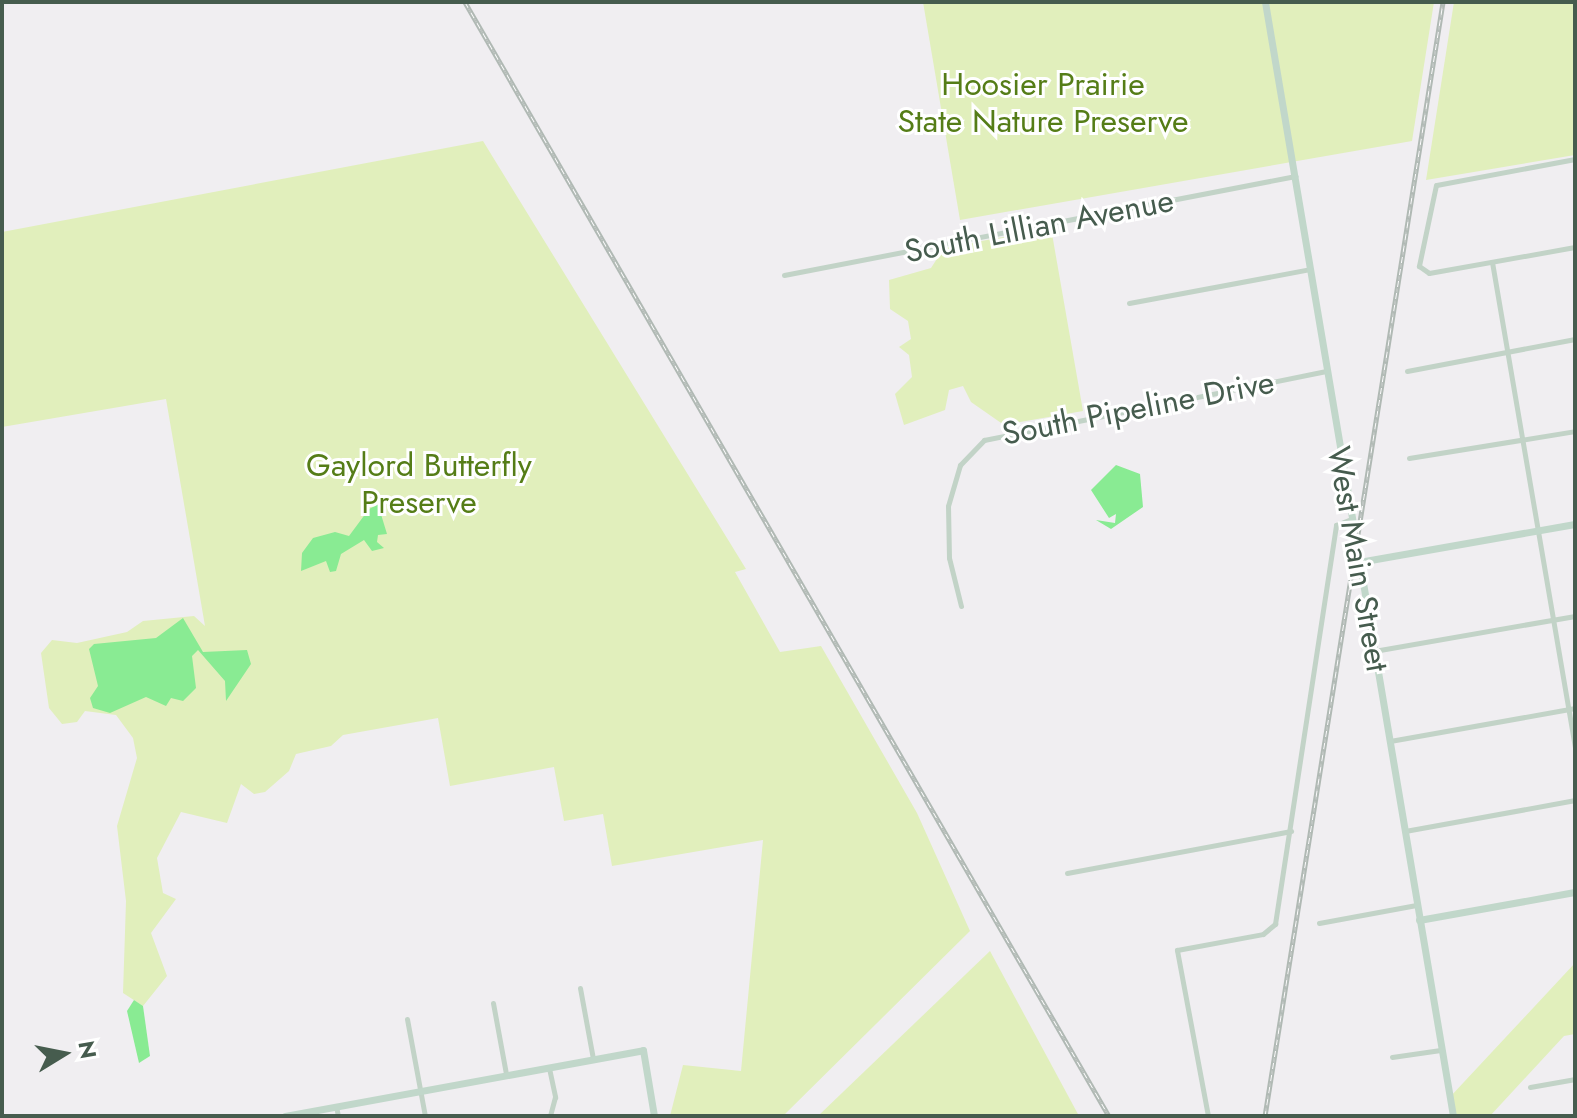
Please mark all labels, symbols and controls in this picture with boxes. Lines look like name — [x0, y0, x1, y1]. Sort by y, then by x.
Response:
park label: Hoosier Prairie State Nature Preserve — [898, 66, 1188, 141]
street label: South Lillian Avenue — [901, 181, 1177, 271]
street label: South Pipeline Drive — [999, 363, 1277, 453]
street label: West Main Street — [1319, 443, 1397, 675]
park label: Gaylord Butterfly Preserve — [306, 447, 532, 522]
north arrow — [24, 1014, 104, 1094]
text: N — [70, 1038, 105, 1061]

